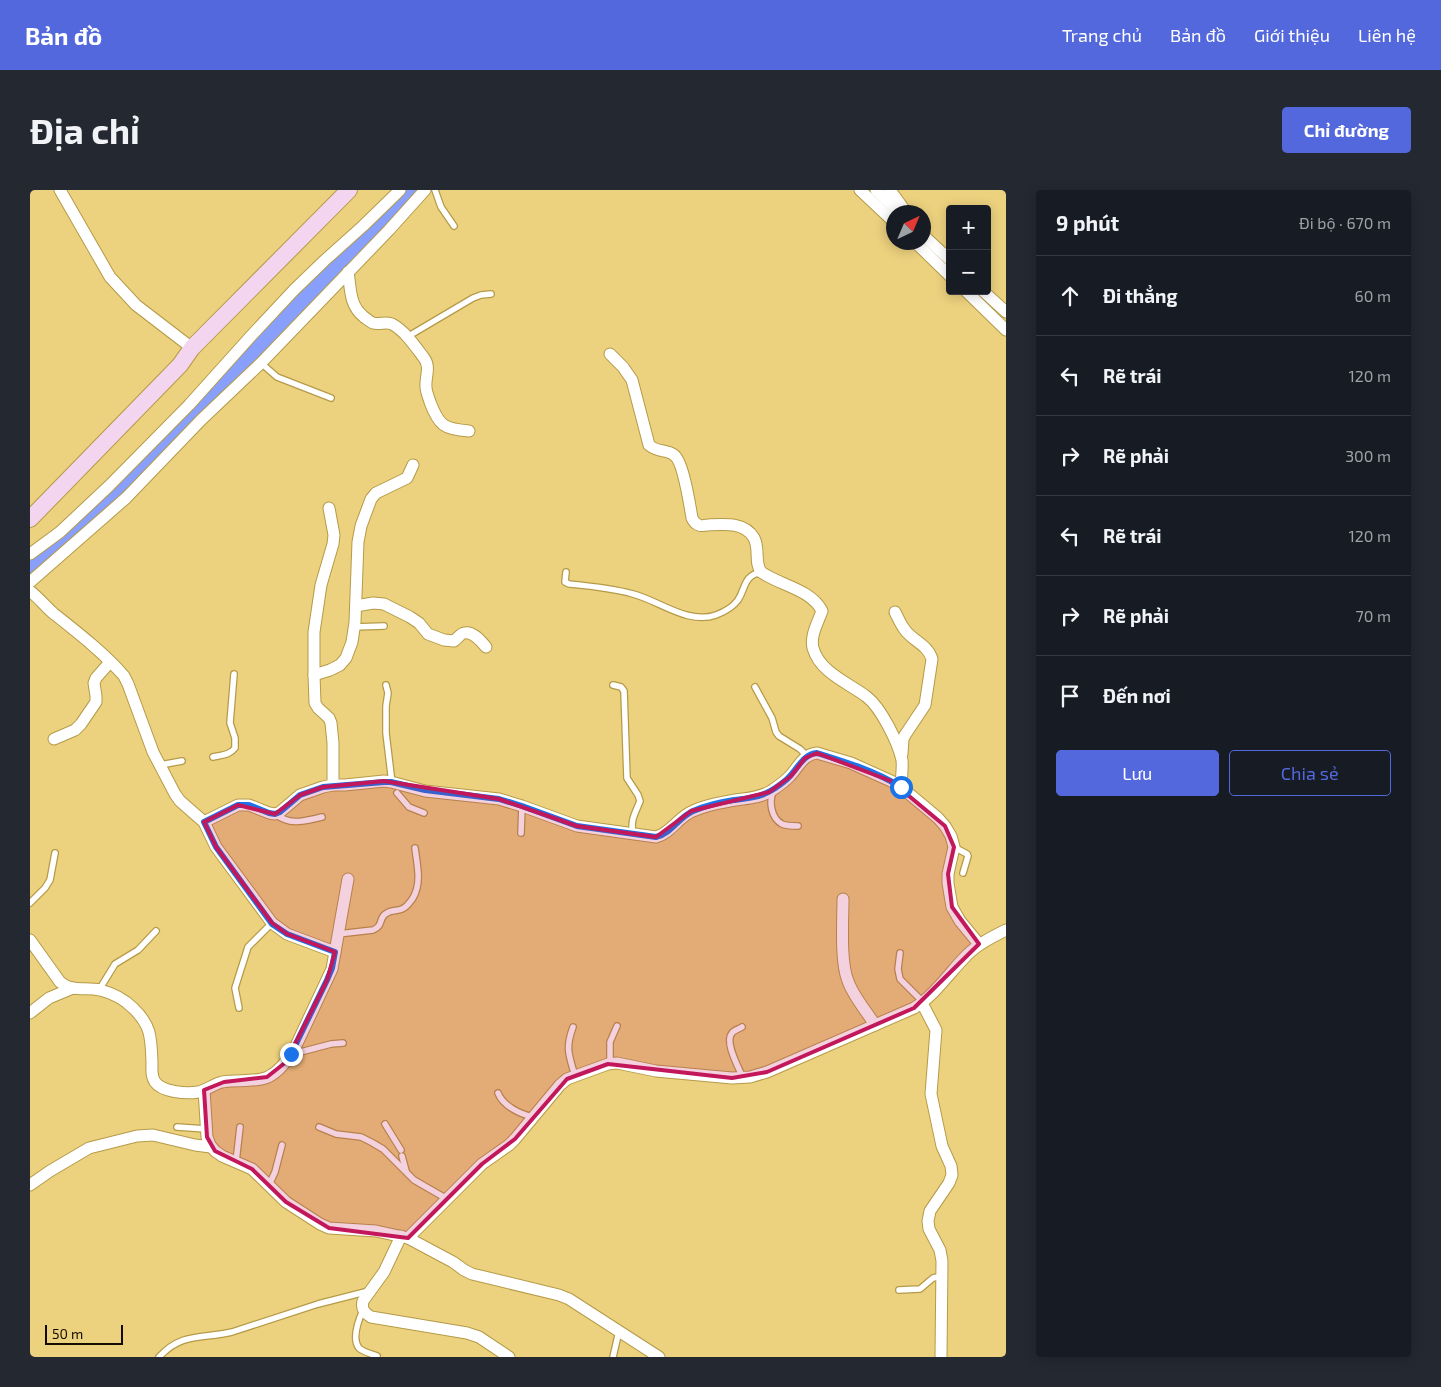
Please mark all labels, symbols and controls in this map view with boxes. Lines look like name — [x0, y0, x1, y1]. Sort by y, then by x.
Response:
text: Bản đồ — [25, 21, 102, 50]
text: Trang chủ — [1062, 24, 1142, 46]
text: Bản đồ — [1170, 24, 1226, 46]
text: Giới thiệu — [1254, 24, 1330, 46]
text: Liên hệ — [1358, 24, 1416, 46]
button: Chỉ đường — [1282, 107, 1411, 153]
text: Địa chỉ — [30, 109, 140, 151]
north arrow — [886, 205, 931, 250]
map controls — [946, 205, 991, 295]
button: + — [946, 205, 991, 250]
text: 9 phút — [1056, 210, 1119, 235]
text: Đi bộ · 670 m — [1299, 213, 1391, 232]
button: − — [946, 250, 991, 295]
icon: ahead — [1056, 282, 1084, 310]
text: Đi thẳng — [1103, 284, 1178, 307]
text: 60 m — [1355, 286, 1391, 305]
icon: left — [1056, 362, 1084, 390]
text: Rẽ trái — [1103, 364, 1162, 387]
text: 120 m — [1348, 366, 1391, 385]
icon: right — [1056, 442, 1084, 470]
text: Rẽ phải — [1103, 444, 1169, 467]
text: 300 m — [1345, 446, 1391, 465]
icon: left — [1056, 522, 1084, 550]
text: Rẽ trái — [1103, 524, 1162, 547]
text: 120 m — [1348, 526, 1391, 545]
icon: right — [1056, 602, 1084, 630]
text: Rẽ phải — [1103, 604, 1169, 627]
text: 70 m — [1356, 606, 1391, 625]
icon: arrive — [1056, 682, 1084, 710]
text: Đến nơi — [1103, 684, 1171, 707]
button: Lưu — [1056, 750, 1219, 796]
button: Chia sẻ — [1229, 750, 1391, 796]
route start — [890, 776, 913, 799]
route end — [280, 1043, 303, 1066]
scale bar — [45, 1322, 122, 1345]
text: 50 m — [52, 1325, 83, 1342]

